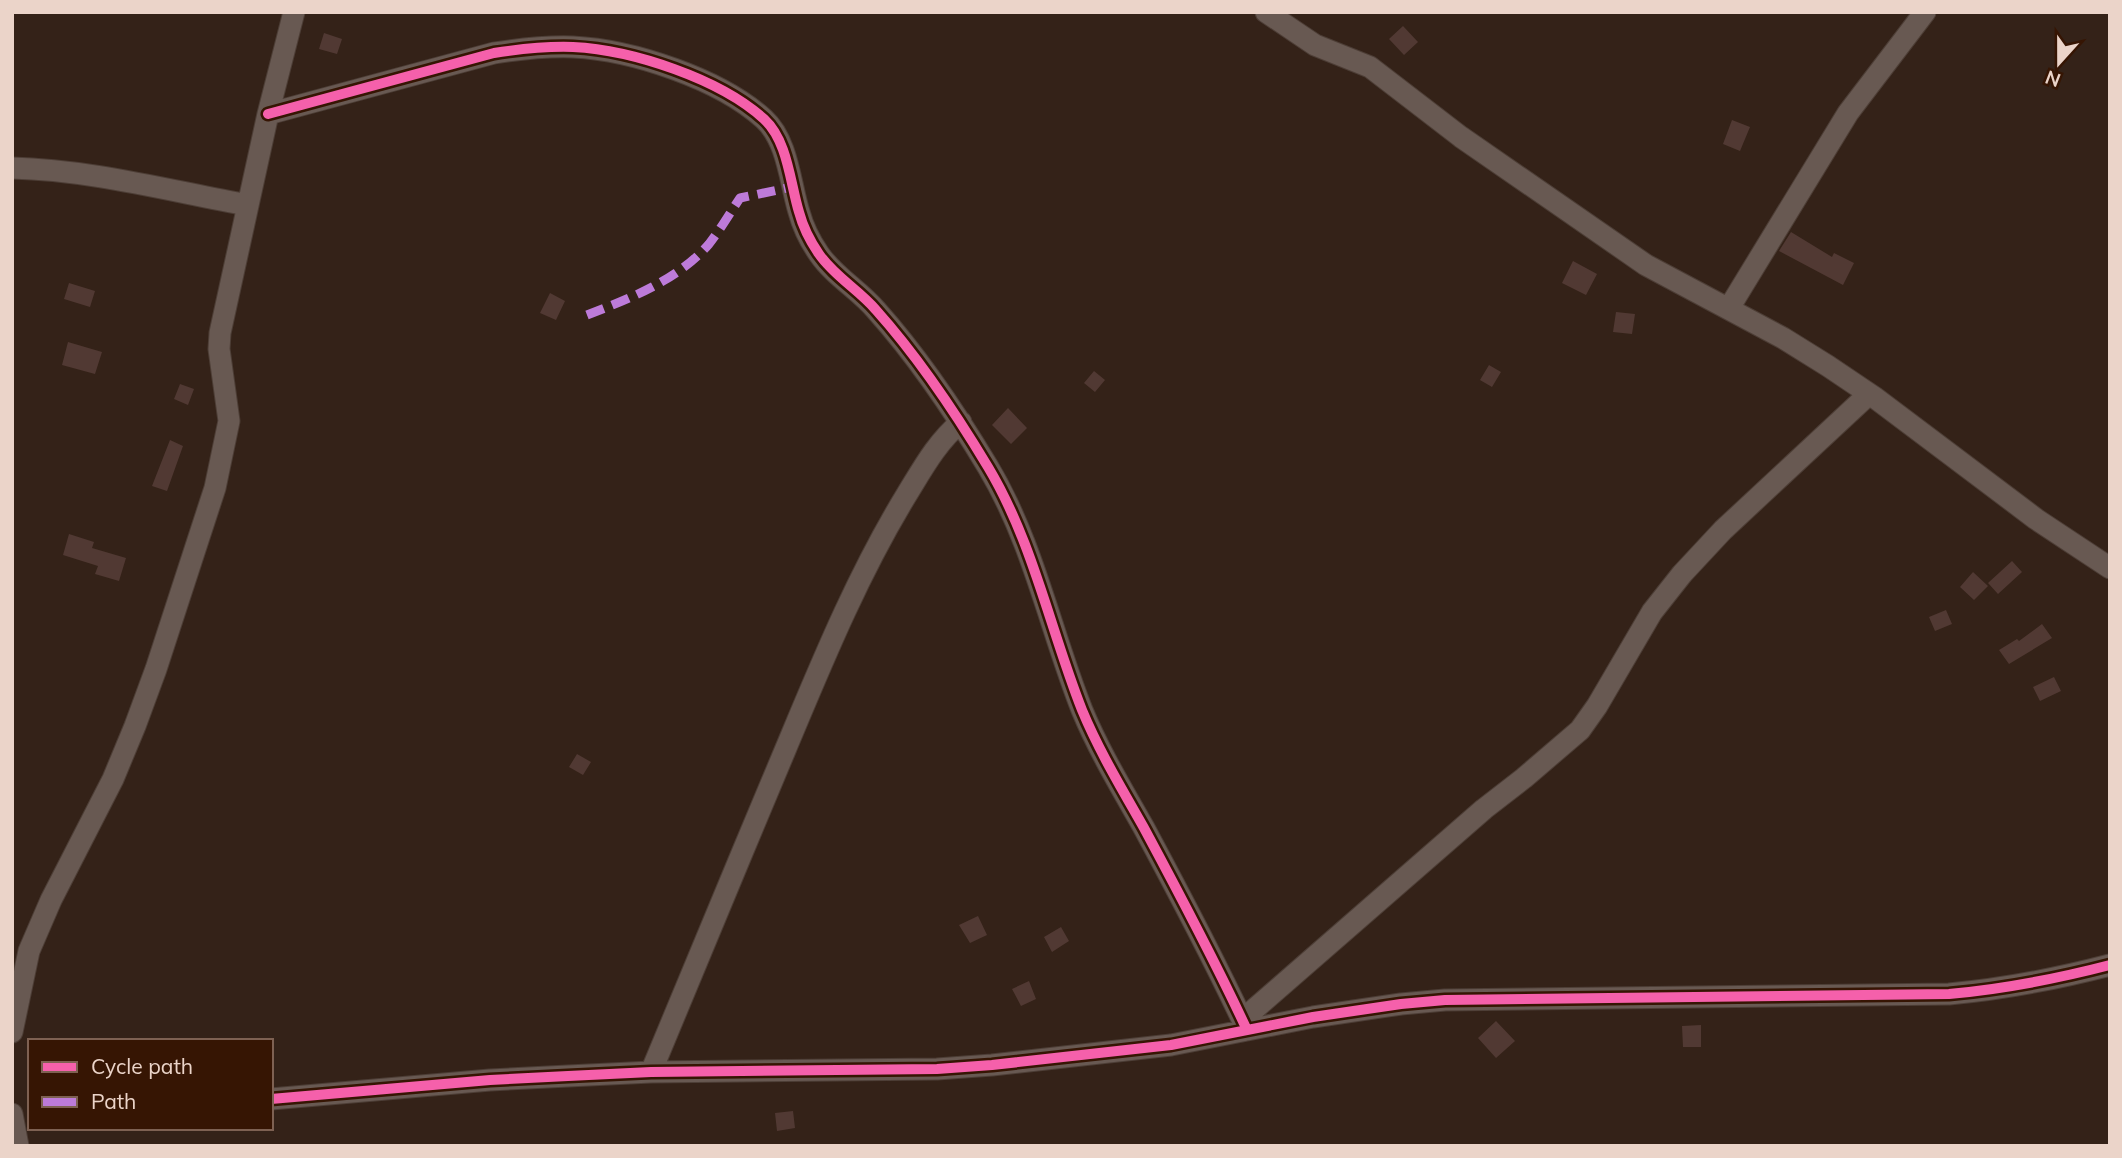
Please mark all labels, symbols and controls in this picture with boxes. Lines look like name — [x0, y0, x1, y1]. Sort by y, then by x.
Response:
north arrow — [2024, 28, 2094, 98]
text: N — [2042, 65, 2064, 93]
legend — [28, 1039, 273, 1130]
text: Cycle path — [91, 1053, 193, 1079]
text: Path — [91, 1088, 136, 1114]

